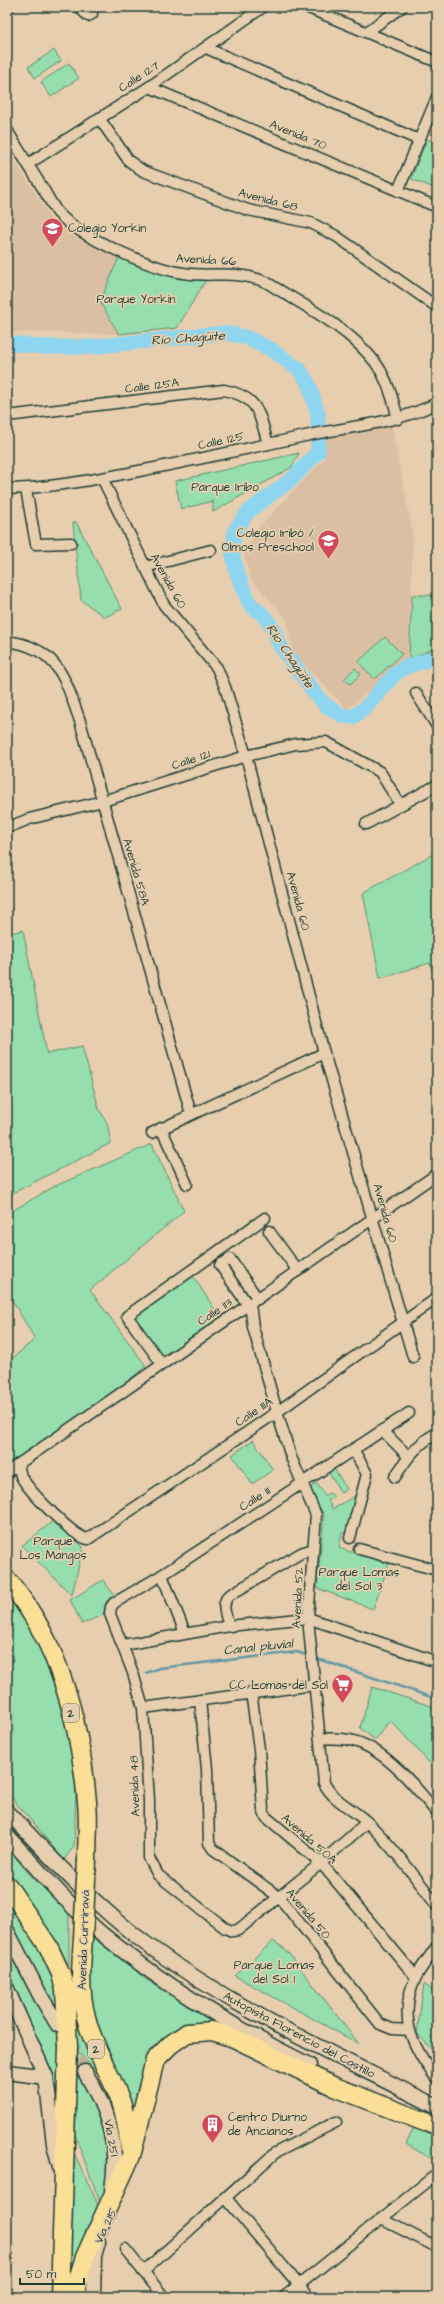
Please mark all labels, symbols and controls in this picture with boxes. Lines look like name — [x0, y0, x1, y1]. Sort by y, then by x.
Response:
street label: Calle 127 — [115, 57, 163, 97]
street label: Avenida 70 — [267, 116, 330, 154]
street label: Avenida 68 — [237, 184, 300, 216]
school or university icon: Colegio Yorkin — [40, 215, 66, 248]
place label: Colegio Yorkin — [68, 220, 146, 238]
street label: Avenida 66 — [175, 250, 237, 270]
park label: Parque Yorkín — [97, 291, 175, 308]
water label: Río Chagüite — [151, 326, 226, 351]
street label: Calle 125A — [124, 374, 180, 398]
street label: Calle 125 — [196, 428, 246, 454]
park label: Parque Iribo — [191, 479, 259, 496]
place label: Colegio Iribó / Olmos Preschool — [221, 525, 315, 556]
school or university icon: Colegio Iribó / Olmos Preschool — [316, 527, 342, 560]
street label: Avenida 60 — [146, 550, 190, 612]
water label: Río Chagüite — [261, 620, 319, 693]
street label: Calle 121 — [170, 746, 213, 774]
street label: Avenida 58A — [118, 836, 154, 908]
street label: Avenida 60 — [282, 870, 314, 933]
street label: Avenida 60 — [369, 1182, 402, 1245]
street label: Calle 113 — [194, 1294, 236, 1330]
street label: Calle 111A — [232, 1393, 276, 1431]
street label: Calle 111 — [236, 1482, 274, 1515]
park label: Parque Los Mangos — [20, 1533, 86, 1565]
park label: Parque Lomas del Sol 3 — [319, 1564, 399, 1595]
street label: Avenida 52 — [288, 1567, 308, 1629]
water label: Canal pluvial — [223, 1634, 295, 1660]
supermarket icon: CC Lomas del Sol — [330, 1672, 356, 1705]
place label: CC Lomas del Sol — [229, 1677, 328, 1694]
road number: 2 — [63, 1704, 79, 1722]
street label: Avenida 48 — [125, 1755, 145, 1817]
street label: Avenida 50A — [277, 1810, 341, 1868]
street label: Avenida 50 — [282, 1885, 335, 1943]
street label: Avenida Curriravá — [74, 1890, 94, 1990]
park label: Parque Lomas del Sol 1 — [234, 1957, 314, 1988]
street label: Autopista Florencio del Castillo — [220, 1988, 378, 2082]
road number: 2 — [88, 2040, 104, 2058]
place label: Centro Diurno de Ancianos — [228, 2109, 307, 2140]
building icon: Centro Diurno de Ancianos — [200, 2111, 226, 2144]
street label: Vía 251 — [99, 2118, 123, 2158]
street label: Vía 215 — [90, 2205, 122, 2246]
scale bar — [20, 2260, 84, 2286]
text: 50 m — [26, 2266, 57, 2283]

